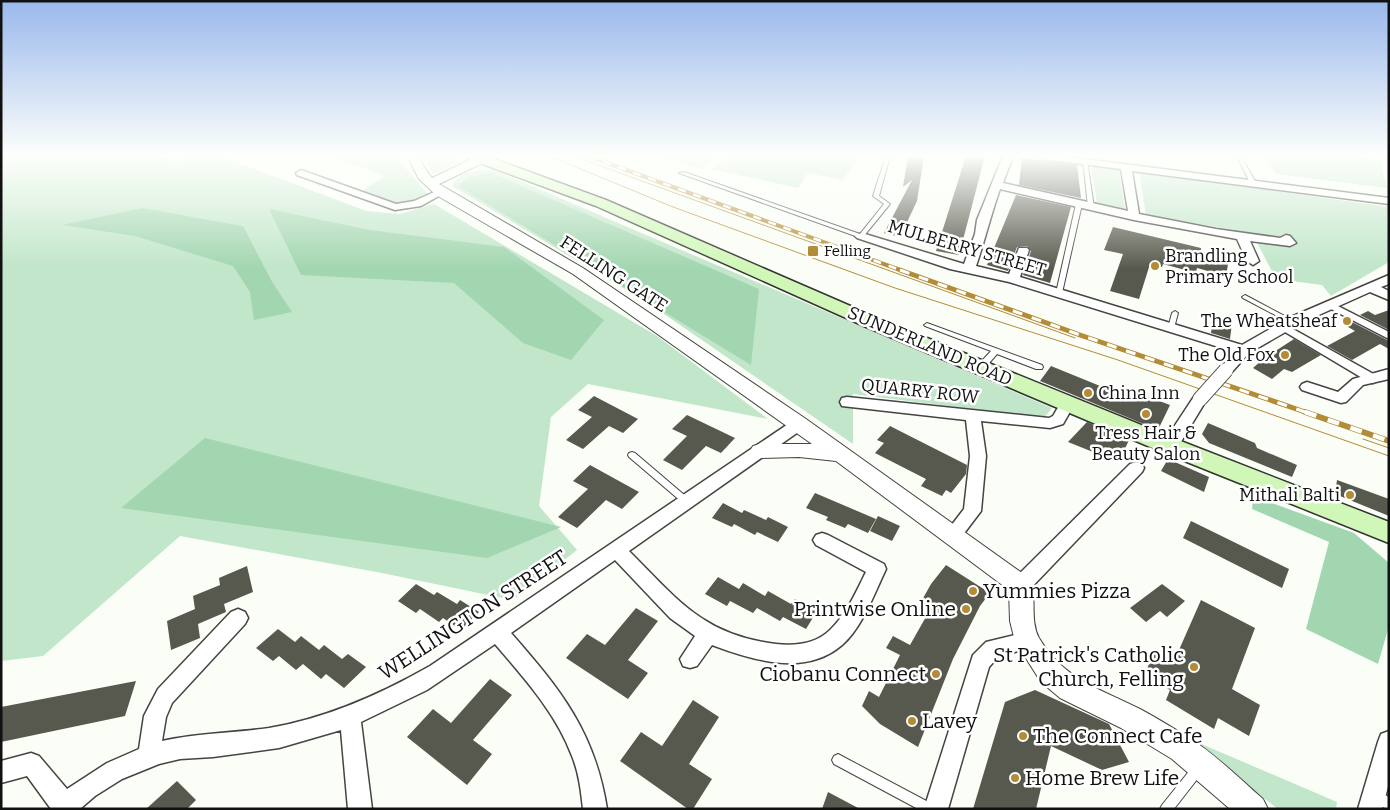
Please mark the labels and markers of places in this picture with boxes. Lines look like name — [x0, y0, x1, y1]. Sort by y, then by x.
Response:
place label: Felling — [824, 242, 871, 260]
marker: Felling — [806, 244, 820, 258]
place label: Brandling Primary School — [1165, 245, 1294, 288]
marker: Brandling Primary School — [1149, 260, 1161, 272]
place label: The Wheatsheaf — [1201, 310, 1339, 332]
marker: The Wheatsheaf — [1341, 315, 1353, 327]
place label: The Old Fox — [1178, 344, 1275, 366]
marker: The Old Fox — [1279, 349, 1291, 361]
place label: China Inn — [1098, 382, 1180, 404]
marker: China Inn — [1082, 387, 1094, 399]
marker: Tress Hair & Beauty Salon — [1140, 408, 1152, 420]
place label: Tress Hair & Beauty Salon — [1092, 422, 1201, 465]
place label: Mithali Balti — [1239, 484, 1340, 506]
marker: Mithali Balti — [1344, 489, 1356, 501]
place label: Yummies Pizza — [983, 578, 1131, 604]
marker: Yummies Pizza — [967, 585, 979, 597]
place label: Printwise Online — [793, 596, 956, 622]
marker: Printwise Online — [960, 603, 972, 615]
place label: St Patrick's Catholic Church, Felling — [993, 642, 1184, 692]
place label: Ciobanu Connect — [759, 661, 926, 687]
marker: St Patrick's Catholic Church, Felling — [1188, 661, 1200, 673]
marker: Ciobanu Connect — [930, 668, 942, 680]
place label: Lavey — [922, 708, 978, 734]
marker: Lavey — [906, 715, 918, 727]
place label: The Connect Cafe — [1033, 723, 1202, 749]
marker: The Connect Cafe — [1017, 730, 1029, 742]
place label: Home Brew Life — [1025, 765, 1179, 791]
marker: Home Brew Life — [1009, 772, 1021, 784]

